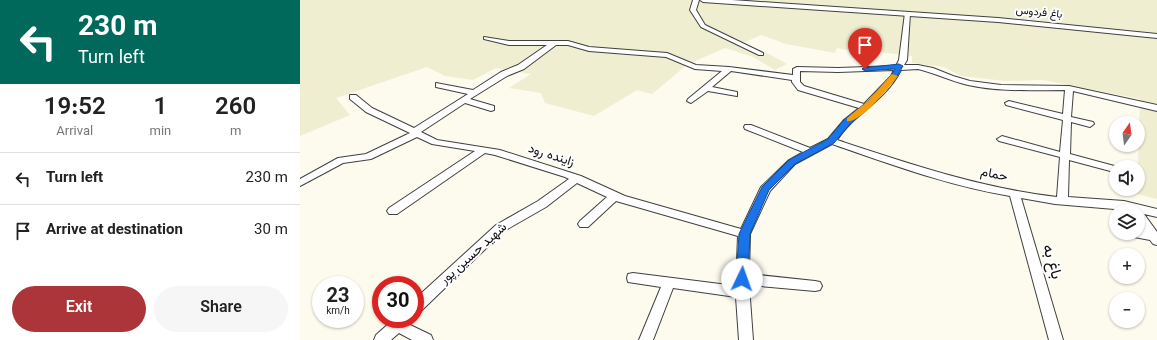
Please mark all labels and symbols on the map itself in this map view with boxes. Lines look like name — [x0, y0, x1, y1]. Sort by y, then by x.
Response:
street label: باغ فردوس — [1015, 2, 1063, 24]
pin — [848, 28, 882, 69]
north arrow — [1109, 116, 1145, 152]
street label: زاینده رود — [525, 139, 577, 173]
street label: حمام — [979, 163, 1010, 187]
street label: شهید حسین پور — [435, 218, 512, 290]
street label: باغ به — [1034, 242, 1068, 282]
position arrow — [721, 258, 763, 300]
speed limit sign: 30 — [372, 276, 424, 328]

